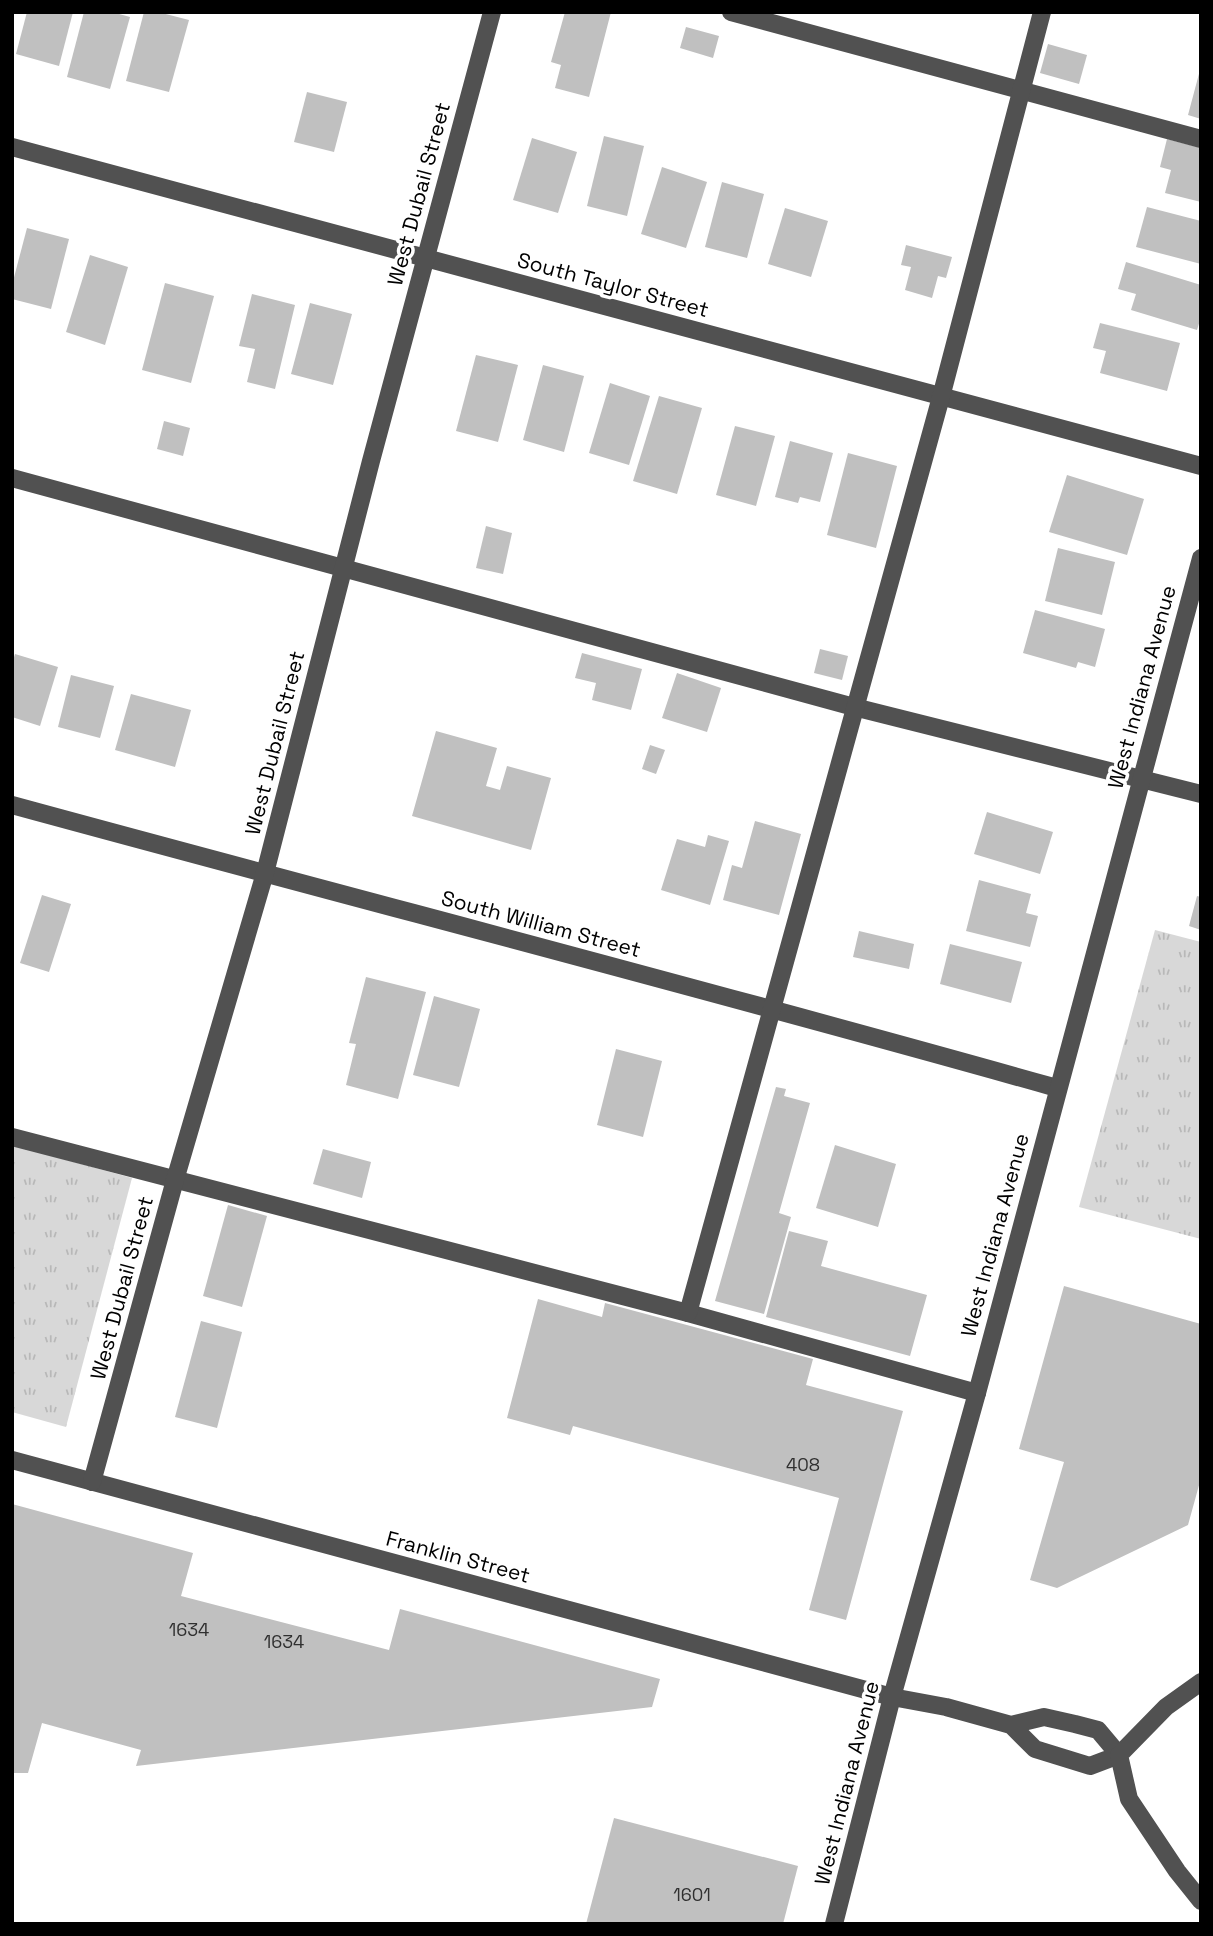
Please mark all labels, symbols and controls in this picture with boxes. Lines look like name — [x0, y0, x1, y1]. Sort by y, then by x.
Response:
street label: West Dubail Street — [381, 99, 456, 288]
street label: South Taylor Street — [515, 246, 712, 323]
street label: West Indiana Avenue — [1101, 582, 1182, 791]
street label: West Dubail Street — [239, 648, 310, 838]
street label: South William Street — [439, 884, 644, 963]
street label: West Indiana Avenue — [954, 1130, 1035, 1339]
street label: West Dubail Street — [84, 1193, 159, 1382]
house number: 408 — [786, 1453, 820, 1476]
street label: Franklin Street — [383, 1524, 533, 1589]
house number: 1634 — [169, 1618, 209, 1641]
house number: 1634 — [264, 1630, 304, 1653]
street label: West Indiana Avenue — [808, 1678, 885, 1888]
house number: 1601 — [673, 1883, 711, 1906]

